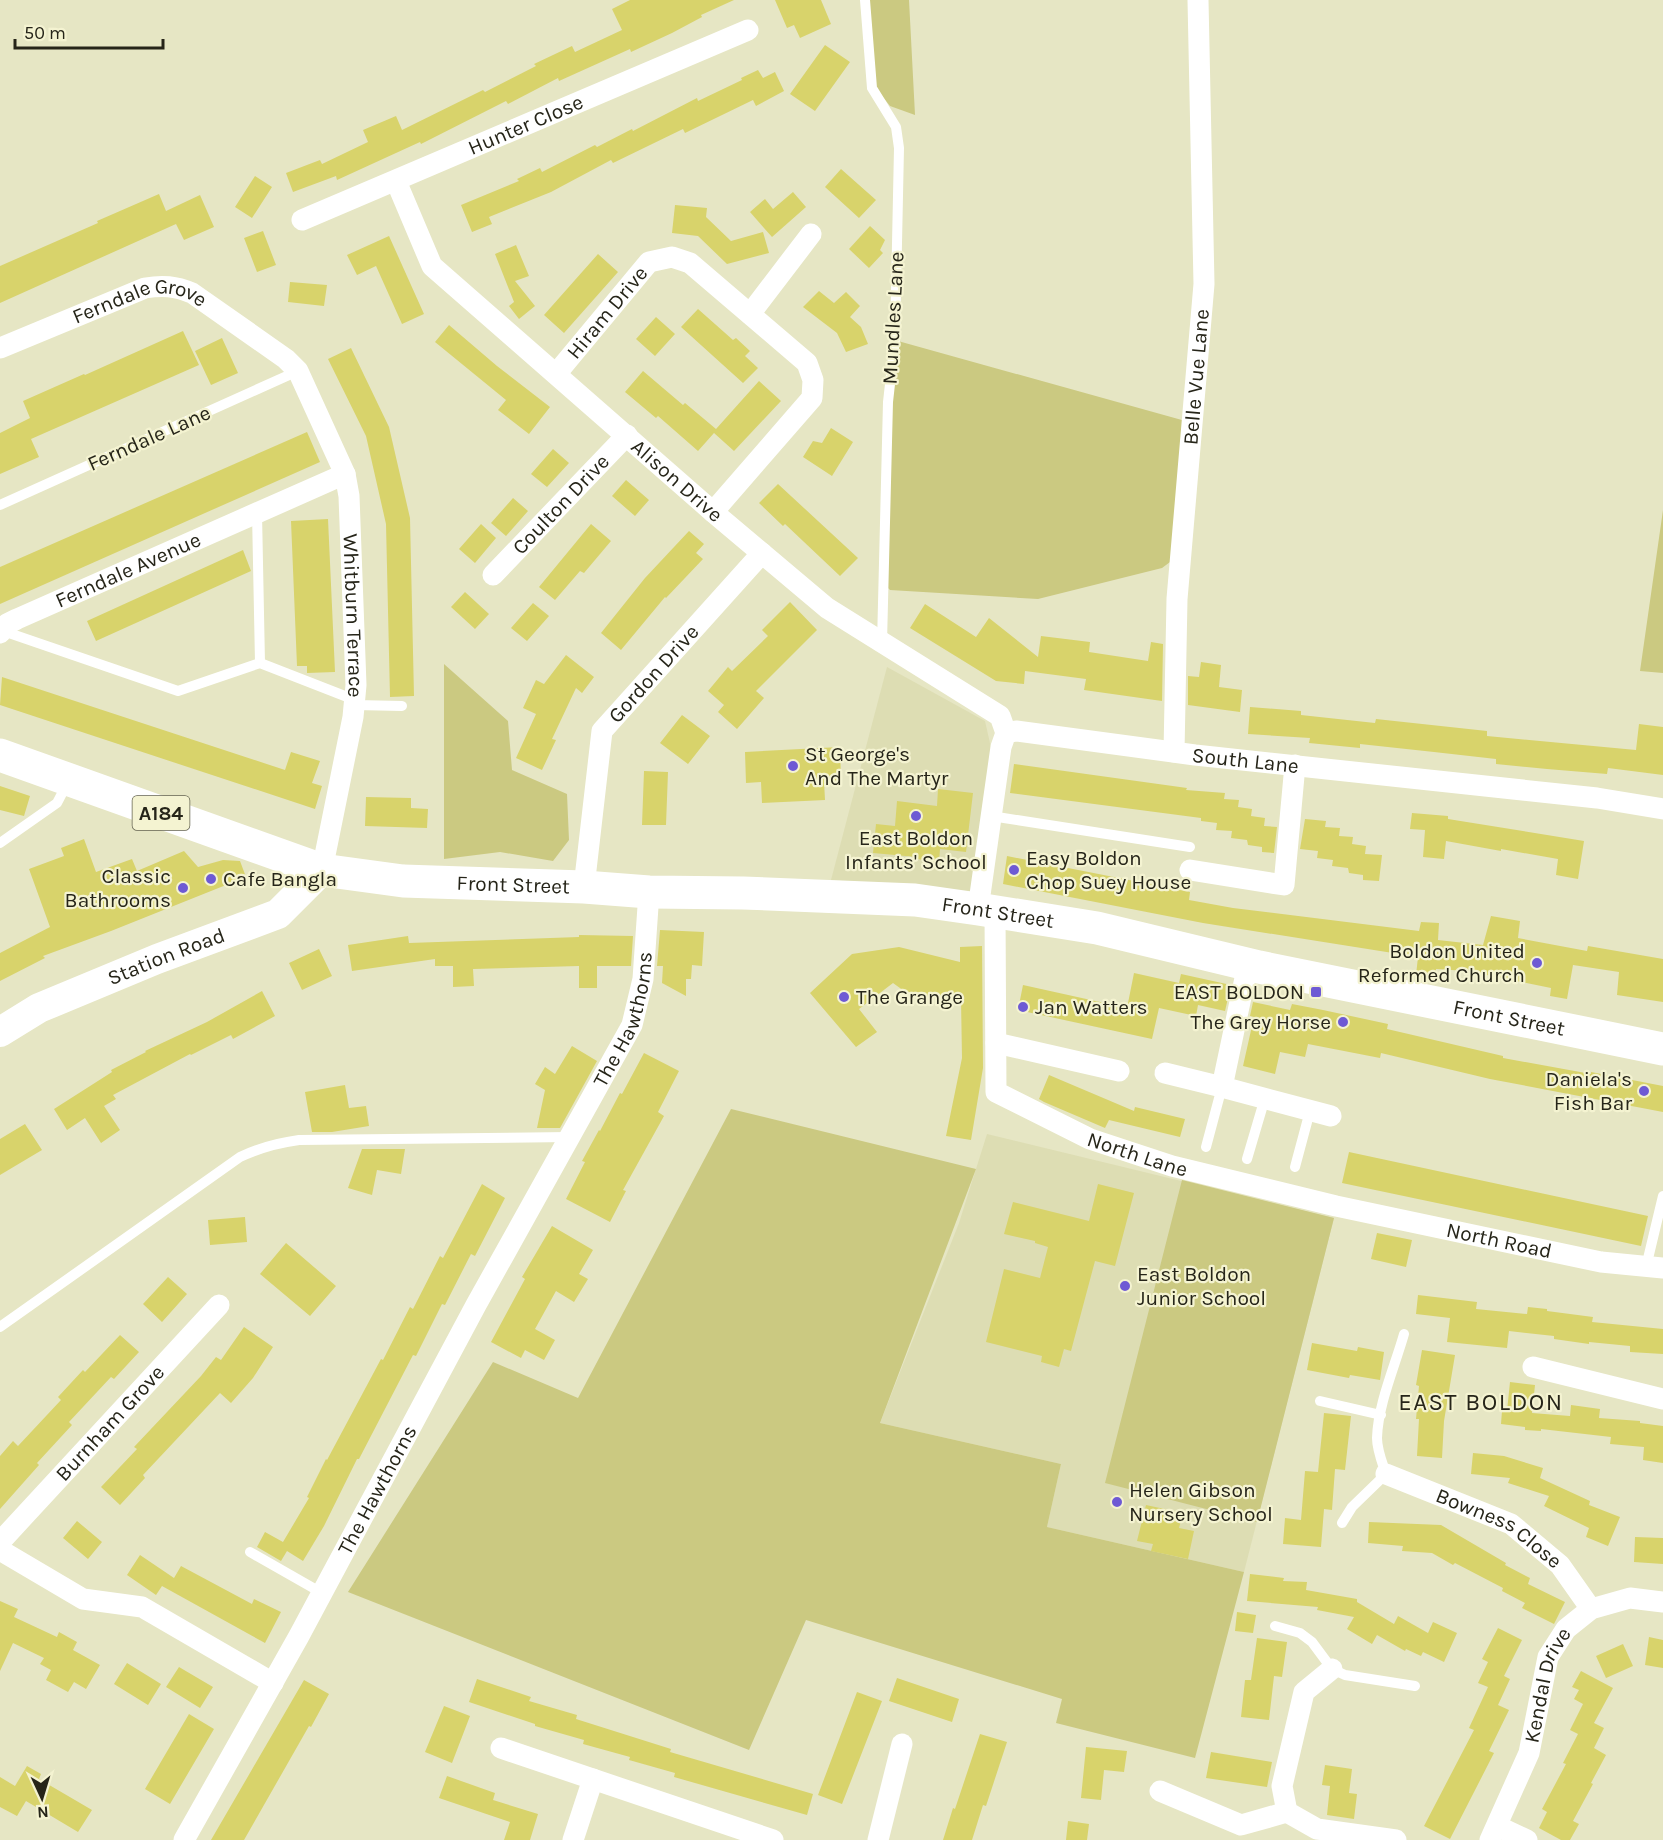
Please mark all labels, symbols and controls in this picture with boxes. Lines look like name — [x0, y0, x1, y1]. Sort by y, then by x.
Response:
scale bar — [15, 12, 164, 50]
text: 50 m — [24, 22, 66, 44]
street label: Hunter Close — [464, 90, 587, 160]
street label: Mundles Lane — [878, 251, 908, 385]
street label: Hiram Drive — [562, 261, 653, 364]
street label: Ferndale Grove — [69, 274, 212, 329]
street label: Belle Vue Lane — [1178, 308, 1214, 446]
street label: Ferndale Lane — [84, 400, 214, 476]
street label: Alison Drive — [626, 434, 728, 527]
street label: Coulton Drive — [507, 449, 614, 559]
street label: Ferndale Avenue — [52, 527, 204, 612]
street label: Whitburn Terrace — [338, 533, 368, 699]
street label: Gordon Drive — [603, 620, 704, 728]
place label: St George's And The Martyr — [805, 742, 949, 790]
street label: South Lane — [1191, 743, 1300, 778]
marker: St George's And The Martyr — [786, 759, 800, 773]
road number: A184 — [132, 796, 190, 830]
marker: East Boldon Infants' School — [909, 809, 923, 823]
place label: East Boldon Infants' School — [845, 826, 987, 874]
place label: Easy Boldon Chop Suey House — [1026, 846, 1191, 894]
marker: Easy Boldon Chop Suey House — [1007, 863, 1021, 877]
place label: Classic Bathrooms — [65, 864, 171, 912]
place label: Cafe Bangla — [223, 867, 337, 891]
street label: Front Street — [456, 871, 570, 899]
marker: Cafe Bangla — [204, 872, 218, 886]
marker: Classic Bathrooms — [176, 881, 190, 895]
street label: Front Street — [940, 892, 1056, 933]
street label: Station Road — [104, 923, 228, 990]
place label: Boldon United Reformed Church — [1358, 939, 1525, 987]
street label: The Hawthorns — [588, 951, 657, 1091]
marker: Boldon United Reformed Church — [1530, 956, 1544, 970]
place label: EAST BOLDON — [1174, 980, 1304, 1004]
place label: The Grange — [856, 985, 963, 1009]
marker: EAST BOLDON — [1309, 985, 1323, 999]
marker: The Grange — [837, 990, 851, 1004]
place label: Jan Watters — [1035, 995, 1148, 1019]
street label: Front Street — [1451, 995, 1567, 1041]
marker: Jan Watters — [1016, 1000, 1030, 1014]
place label: The Grey Horse — [1190, 1010, 1331, 1034]
marker: The Grey Horse — [1336, 1015, 1350, 1029]
place label: Daniela's Fish Bar — [1546, 1067, 1632, 1115]
marker: Daniela's Fish Bar — [1637, 1084, 1651, 1098]
street label: North Lane — [1084, 1127, 1190, 1181]
street label: North Road — [1444, 1218, 1554, 1263]
place label: East Boldon Junior School — [1137, 1262, 1266, 1310]
marker: East Boldon Junior School — [1118, 1279, 1132, 1293]
street label: Burnham Grove — [51, 1360, 169, 1486]
district label: EAST BOLDON — [1398, 1388, 1564, 1416]
street label: The Hawthorns — [333, 1421, 422, 1559]
place label: Helen Gibson Nursery School — [1129, 1478, 1273, 1526]
street label: Bowness Close — [1432, 1483, 1567, 1573]
marker: Helen Gibson Nursery School — [1110, 1495, 1124, 1509]
street label: Kendal Drive — [1519, 1623, 1576, 1745]
north arrow — [12, 1768, 72, 1828]
text: N — [37, 1803, 49, 1822]

